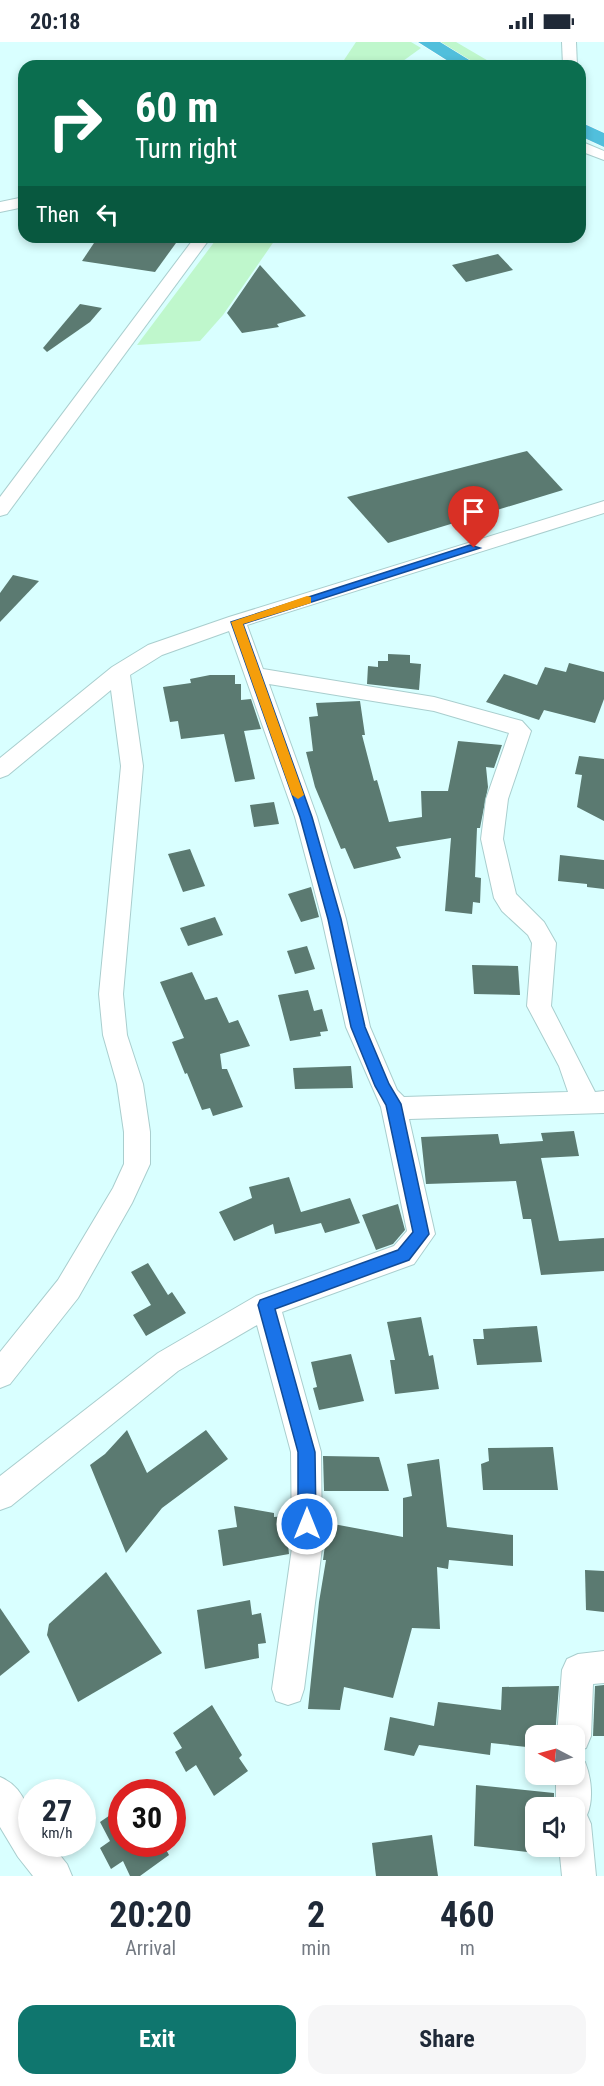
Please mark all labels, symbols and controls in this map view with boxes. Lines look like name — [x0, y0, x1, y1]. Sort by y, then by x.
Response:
text: 20:18 — [30, 9, 81, 34]
text: 60 m — [135, 83, 218, 132]
icon: right — [36, 84, 114, 162]
text: Turn right — [135, 133, 237, 165]
icon: left — [91, 198, 124, 231]
text: Then — [36, 202, 79, 227]
pin — [448, 486, 499, 548]
icon: arrive — [457, 495, 490, 528]
position arrow — [275, 1492, 339, 1556]
north arrow — [525, 1725, 585, 1785]
map controls — [525, 1725, 585, 1857]
speed limit sign: 30 — [108, 1779, 186, 1857]
text: 27 — [42, 1793, 72, 1828]
button: sound — [525, 1797, 585, 1857]
text: km/h — [42, 1824, 72, 1842]
text: 20:20 — [109, 1894, 192, 1936]
text: 2 — [307, 1894, 325, 1936]
text: 460 — [440, 1894, 495, 1936]
text: Arrival — [125, 1936, 176, 1960]
text: min — [301, 1936, 331, 1960]
text: m — [460, 1936, 475, 1960]
button: Exit — [18, 2005, 296, 2074]
button: Share — [308, 2005, 586, 2074]

